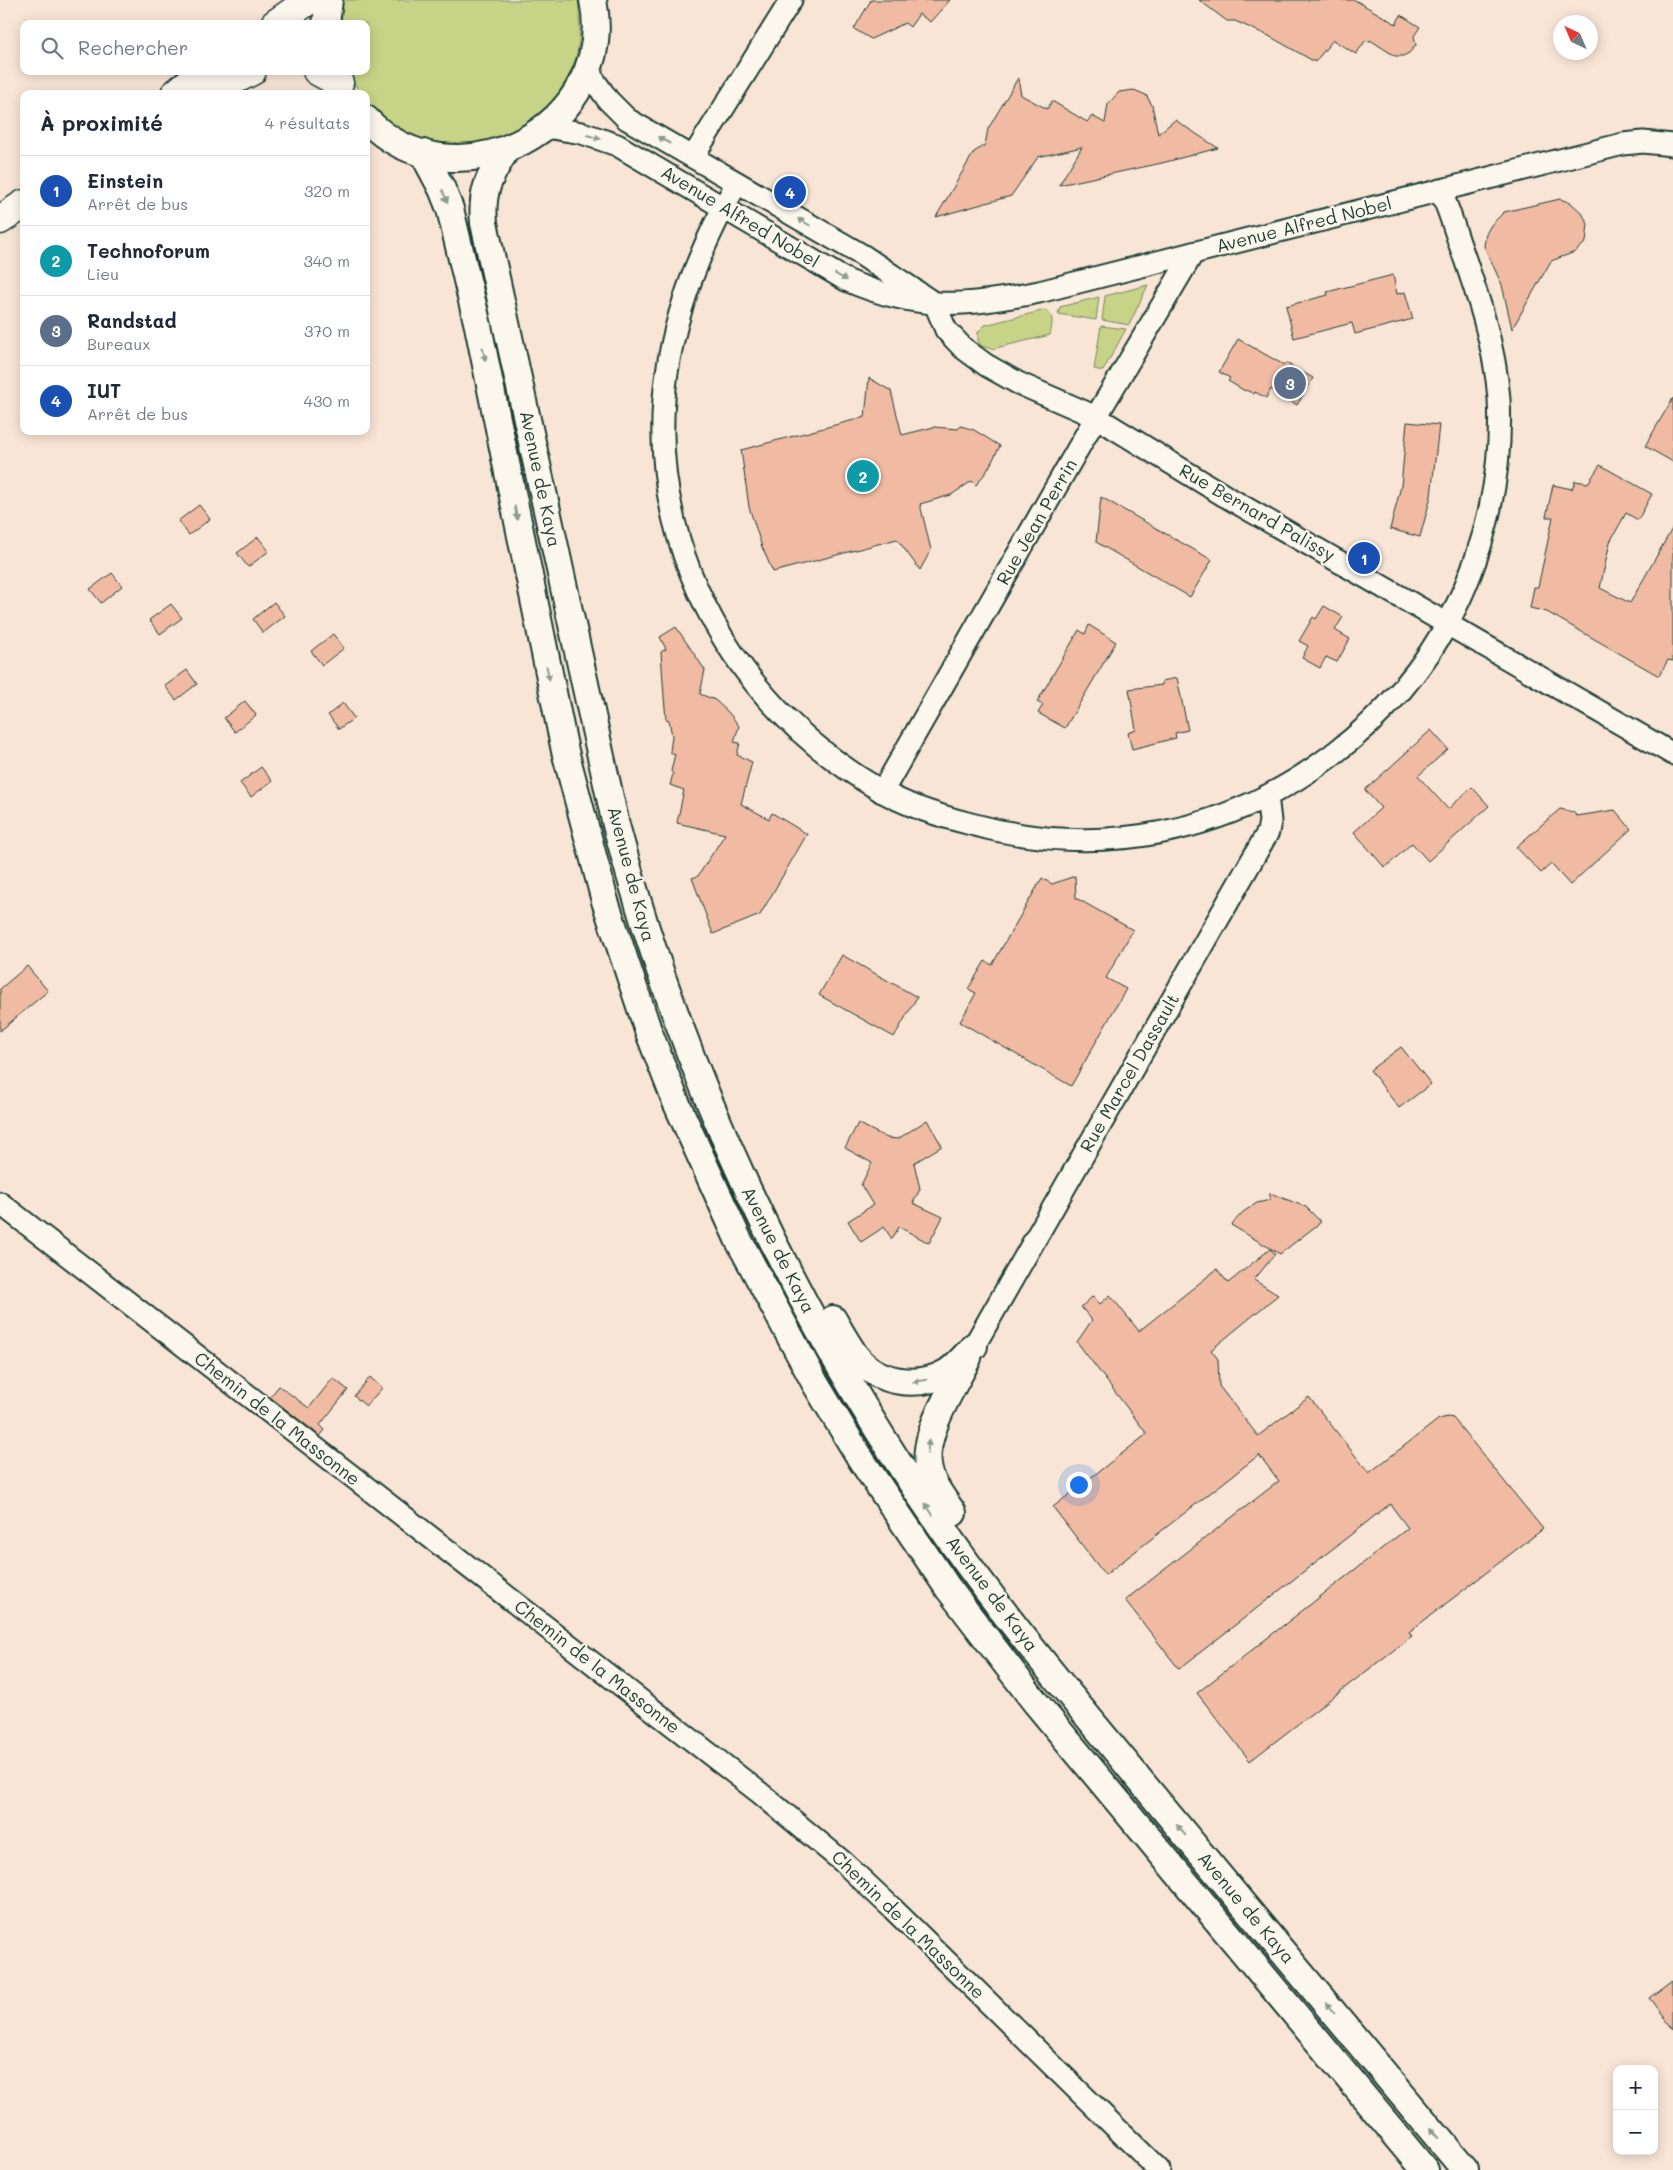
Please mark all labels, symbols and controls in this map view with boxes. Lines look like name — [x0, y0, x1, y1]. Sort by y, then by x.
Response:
north arrow — [1553, 15, 1598, 60]
search box — [20, 20, 370, 75]
icon: search — [38, 34, 66, 62]
text: Rechercher — [78, 35, 188, 60]
text: À proximité — [40, 109, 163, 136]
text: 4 résultats — [265, 112, 350, 133]
one-way arrow — [586, 133, 601, 141]
one-way arrow — [657, 136, 671, 145]
street label: Avenue Alfred Nobel — [657, 159, 824, 273]
text: Einstein — [87, 168, 163, 193]
pin: 4 — [774, 173, 806, 211]
text: 1 — [52, 180, 60, 201]
text: 320 m — [304, 180, 350, 201]
one-way arrow — [441, 189, 449, 204]
street label: Avenue Alfred Nobel — [1213, 191, 1394, 258]
text: Arrêt de bus — [87, 193, 188, 214]
one-way arrow — [798, 218, 811, 227]
text: Technoforum — [87, 238, 210, 263]
text: 2 — [52, 250, 60, 271]
text: 340 m — [303, 250, 350, 271]
text: Lieu — [87, 263, 119, 284]
one-way arrow — [834, 273, 849, 281]
text: Randstad — [87, 308, 176, 333]
text: 3 — [51, 320, 61, 341]
text: 370 m — [304, 320, 350, 341]
text: Bureaux — [87, 333, 151, 354]
one-way arrow — [480, 346, 488, 362]
pin: 3 — [1274, 364, 1306, 402]
text: IUT — [87, 378, 121, 403]
text: 4 — [51, 390, 61, 411]
text: 430 m — [303, 390, 350, 411]
text: Arrêt de bus — [87, 403, 188, 424]
street label: Avenue de Kaya — [515, 408, 567, 549]
street label: Rue Jean Perrin — [990, 454, 1082, 589]
pin: 2 — [847, 457, 879, 495]
street label: Rue Bernard Palissy — [1175, 458, 1340, 567]
one-way arrow — [512, 506, 520, 521]
pin: 1 — [1348, 539, 1380, 577]
one-way arrow — [544, 665, 552, 680]
street label: Avenue de Kaya — [602, 803, 662, 944]
street label: Rue Marcel Dassault — [1074, 989, 1184, 1156]
street label: Avenue de Kaya — [737, 1182, 821, 1317]
street label: Chemin de la Massonne — [190, 1346, 366, 1491]
one-way arrow — [911, 1377, 927, 1385]
one-way arrow — [924, 1439, 932, 1455]
your location — [1066, 1472, 1092, 1498]
one-way arrow — [924, 1502, 934, 1516]
street label: Avenue de Kaya — [941, 1531, 1044, 1656]
street label: Chemin de la Massonne — [510, 1594, 686, 1739]
one-way arrow — [1175, 1823, 1186, 1836]
street label: Chemin de la Massonne — [827, 1845, 991, 2004]
street label: Avenue de Kaya — [1193, 1846, 1301, 1968]
one-way arrow — [1325, 2002, 1336, 2014]
map controls — [1613, 2065, 1658, 2155]
button: + — [1613, 2065, 1658, 2110]
button: − — [1613, 2110, 1658, 2155]
one-way arrow — [1429, 2126, 1440, 2139]

